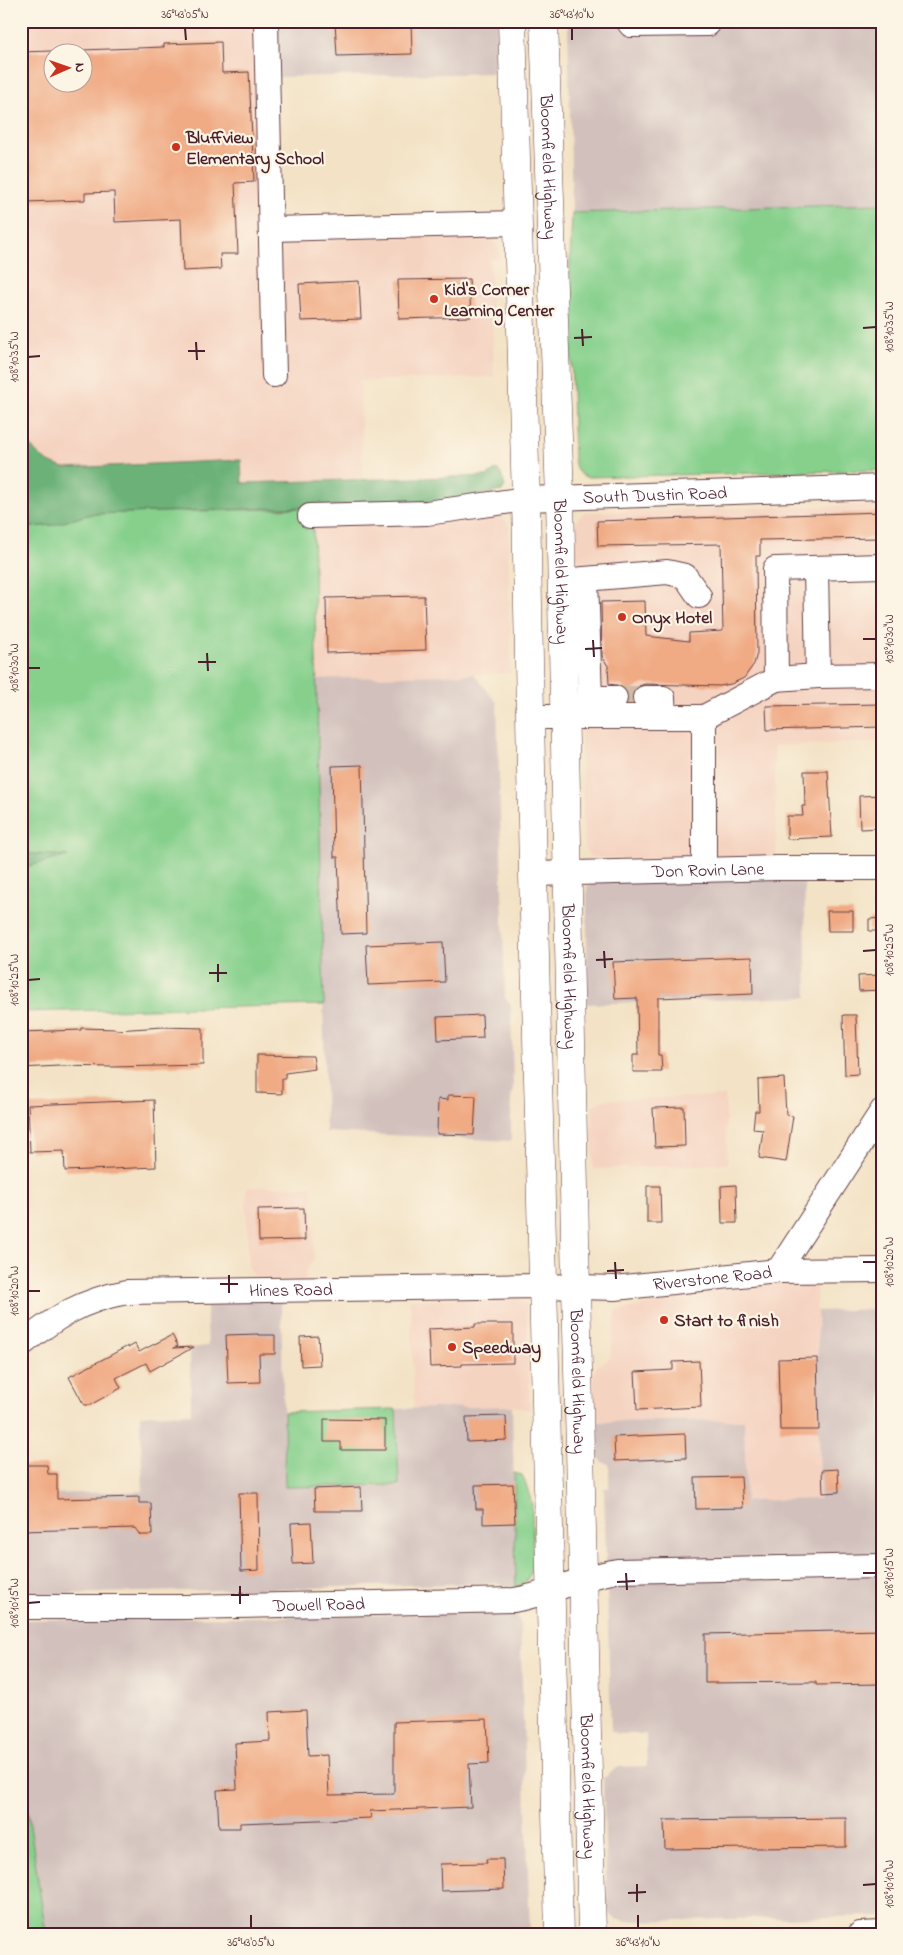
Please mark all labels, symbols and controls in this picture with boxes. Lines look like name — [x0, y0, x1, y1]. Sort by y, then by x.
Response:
text: 36°43'05"N — [161, 6, 209, 24]
text: 36°43'10"N — [550, 6, 594, 24]
north arrow — [42, 42, 92, 92]
text: N — [69, 63, 90, 73]
street label: Bloomfield Highway — [531, 93, 562, 240]
place label: Bluffview Elementary School — [185, 126, 324, 174]
marker: Bluffview Elementary School — [170, 141, 182, 153]
place label: Kid's Corner Learning Center — [444, 278, 555, 326]
marker: Kid's Corner Learning Center — [428, 293, 440, 305]
text: 108°10'35"W — [881, 302, 899, 352]
text: 108°10'35"W — [6, 332, 24, 382]
street label: South Dustin Road — [582, 481, 728, 512]
street label: Bloomfield Highway — [545, 498, 574, 645]
place label: Onyx Hotel — [632, 606, 712, 633]
marker: Onyx Hotel — [616, 611, 628, 623]
text: 108°10'30"W — [881, 614, 899, 664]
text: 108°10'30"W — [6, 643, 24, 693]
street label: Don Rovin Lane — [651, 857, 765, 886]
street label: Bloomfield Highway — [553, 903, 582, 1050]
text: 108°10'25"W — [881, 924, 899, 976]
text: 108°10'25"W — [6, 954, 24, 1006]
text: 108°10'20"W — [881, 1237, 899, 1287]
street label: Riverstone Road — [652, 1261, 773, 1299]
text: 108°10'20"W — [6, 1266, 24, 1316]
street label: Hines Road — [249, 1278, 333, 1305]
street label: Bloomfield Highway — [561, 1308, 591, 1455]
place label: Start to finish — [674, 1309, 779, 1335]
marker: Start to finish — [658, 1314, 670, 1326]
place label: Speedway — [462, 1336, 541, 1363]
marker: Speedway — [446, 1341, 458, 1353]
text: 108°10'15"W — [881, 1548, 899, 1598]
text: 108°10'15"W — [6, 1578, 24, 1628]
street label: Dowell Road — [272, 1592, 365, 1620]
street label: Bloomfield Highway — [572, 1712, 601, 1859]
text: 108°10'10"W — [881, 1860, 899, 1908]
text: 36°43'05"N — [227, 1934, 275, 1952]
text: 36°43'10"N — [616, 1934, 660, 1952]

